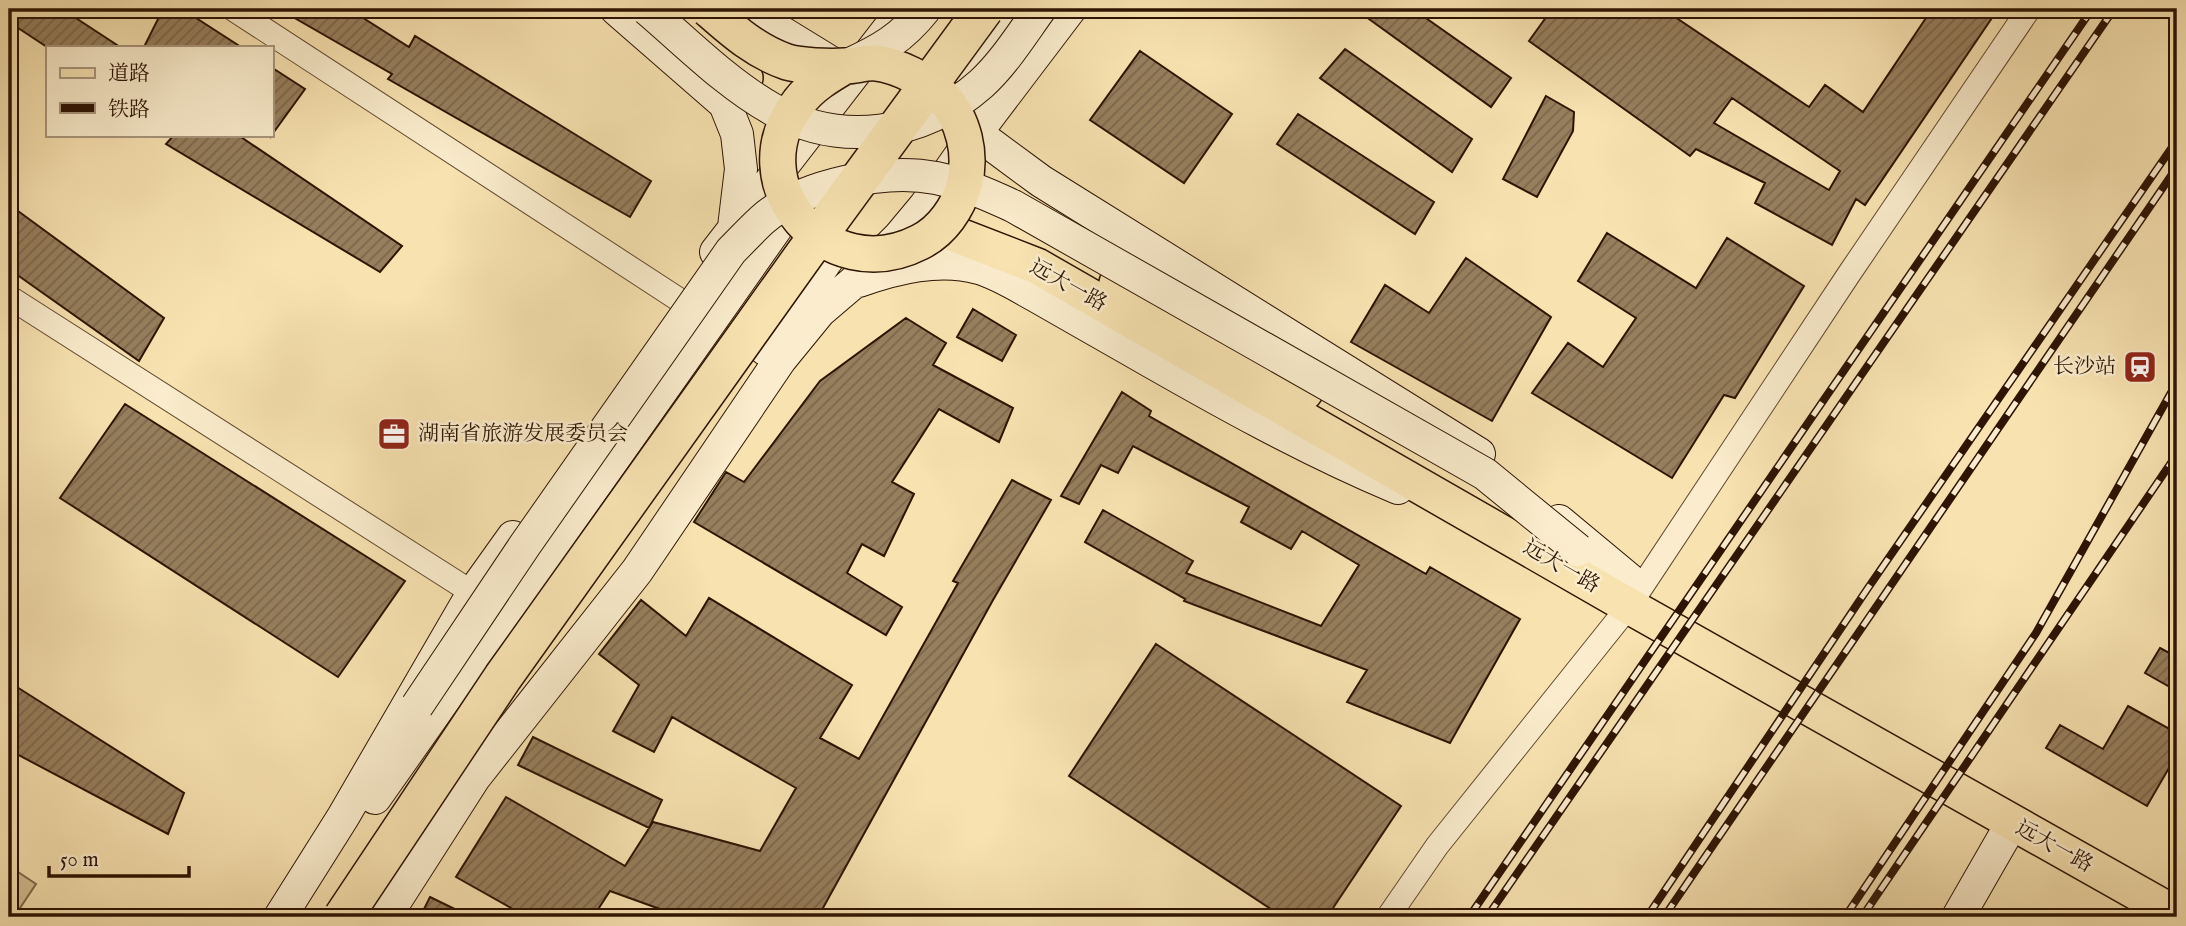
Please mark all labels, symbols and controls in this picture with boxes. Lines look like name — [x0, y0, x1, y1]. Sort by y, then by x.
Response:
legend — [46, 46, 273, 136]
text: 道路 — [108, 61, 150, 88]
text: 铁路 — [108, 97, 150, 124]
street label: 远大一路 — [1025, 254, 1111, 318]
station icon: 长沙站 — [2121, 348, 2159, 386]
place label: 长沙站 — [2053, 354, 2116, 381]
office icon: 湖南省旅游发展委员会 — [375, 415, 413, 453]
place label: 湖南省旅游发展委员会 — [418, 421, 628, 448]
street label: 远大一路 — [1518, 534, 1604, 600]
street label: 远大一路 — [2011, 815, 2097, 879]
scale bar — [49, 835, 189, 879]
text: 50 m — [60, 847, 99, 874]

